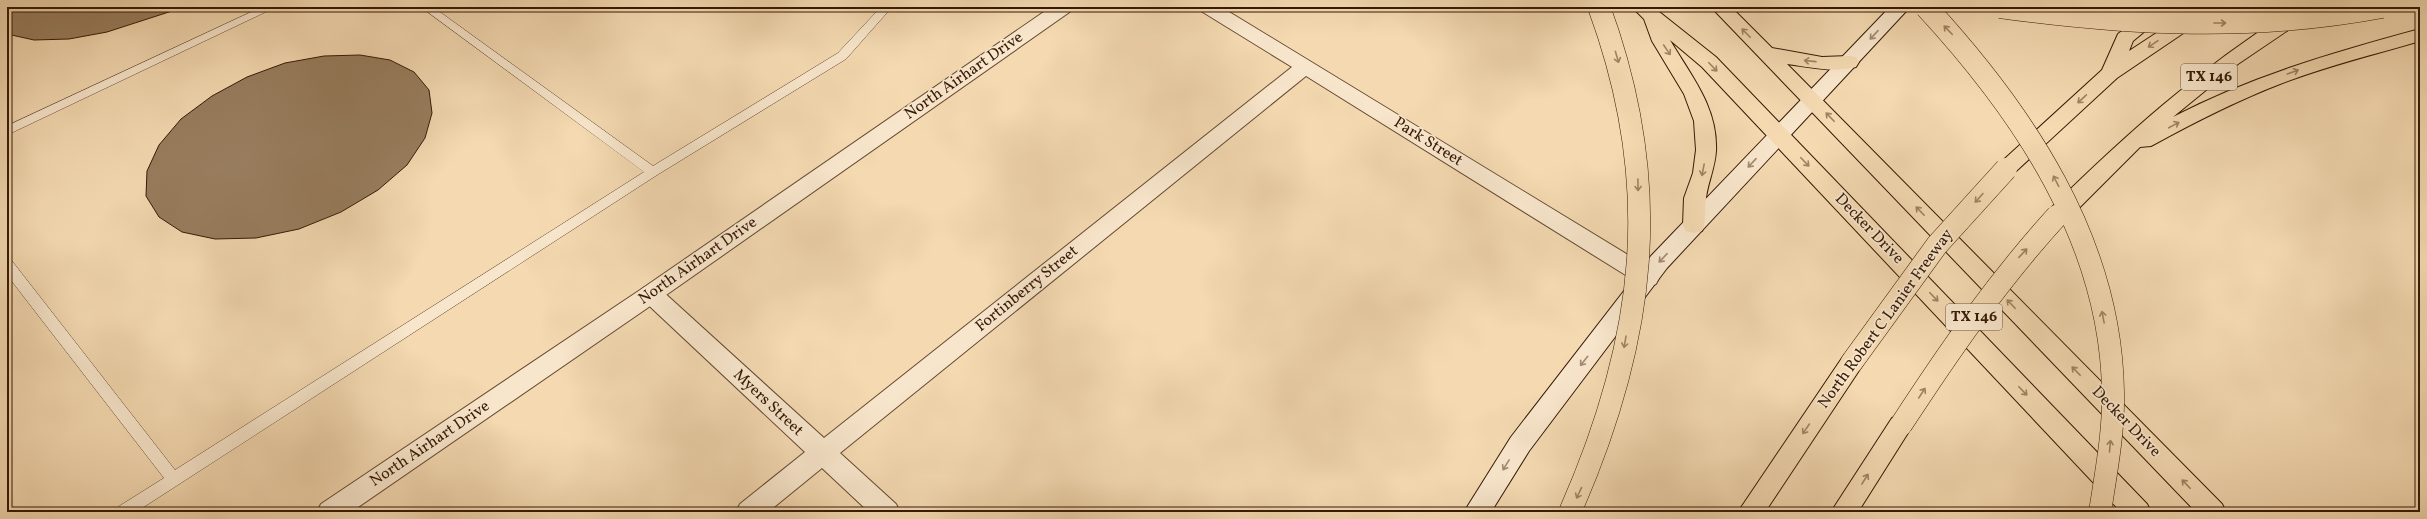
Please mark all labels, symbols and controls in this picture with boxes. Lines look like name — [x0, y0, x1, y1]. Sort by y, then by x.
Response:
one-way arrow — [2213, 19, 2226, 27]
one-way arrow — [1944, 25, 1953, 35]
street label: North Airhart Drive — [900, 27, 1028, 125]
one-way arrow — [1741, 28, 1751, 38]
one-way arrow — [1869, 30, 1879, 40]
one-way arrow — [2148, 40, 2159, 48]
one-way arrow — [1663, 44, 1671, 55]
one-way arrow — [1614, 50, 1621, 63]
one-way arrow — [1804, 57, 1817, 65]
one-way arrow — [1708, 62, 1718, 72]
road number: TX 146 — [2181, 64, 2237, 90]
one-way arrow — [2286, 68, 2299, 75]
one-way arrow — [2077, 95, 2087, 104]
street label: Park Street — [1389, 112, 1467, 172]
one-way arrow — [1825, 112, 1835, 122]
one-way arrow — [2168, 121, 2180, 128]
one-way arrow — [1800, 157, 1810, 167]
one-way arrow — [1747, 158, 1757, 168]
one-way arrow — [1699, 163, 1707, 176]
one-way arrow — [2051, 175, 2059, 187]
one-way arrow — [1635, 178, 1642, 191]
street label: Decker Drive — [1829, 189, 1909, 269]
one-way arrow — [1975, 193, 1984, 203]
one-way arrow — [1915, 206, 1925, 216]
street label: North Airhart Drive — [634, 212, 762, 310]
street label: North Robert C Lanier Freeway — [1813, 224, 1959, 413]
street label: Fortinberry Street — [971, 240, 1083, 337]
one-way arrow — [2018, 249, 2027, 259]
one-way arrow — [1658, 253, 1668, 263]
one-way arrow — [1929, 292, 1938, 302]
one-way arrow — [2006, 299, 2016, 309]
road number: TX 146 — [1946, 304, 2002, 330]
one-way arrow — [2099, 310, 2107, 323]
one-way arrow — [1621, 335, 1629, 348]
one-way arrow — [1580, 355, 1588, 366]
street label: Myers Street — [728, 365, 808, 442]
one-way arrow — [2071, 366, 2080, 376]
street label: Decker Drive — [2086, 382, 2166, 462]
one-way arrow — [2018, 386, 2028, 396]
one-way arrow — [1918, 387, 1926, 398]
street label: North Airhart Drive — [366, 396, 494, 492]
one-way arrow — [1802, 424, 1810, 435]
one-way arrow — [2106, 440, 2113, 453]
one-way arrow — [1502, 459, 1510, 471]
one-way arrow — [1861, 474, 1869, 485]
one-way arrow — [2181, 479, 2190, 489]
one-way arrow — [1575, 486, 1582, 498]

